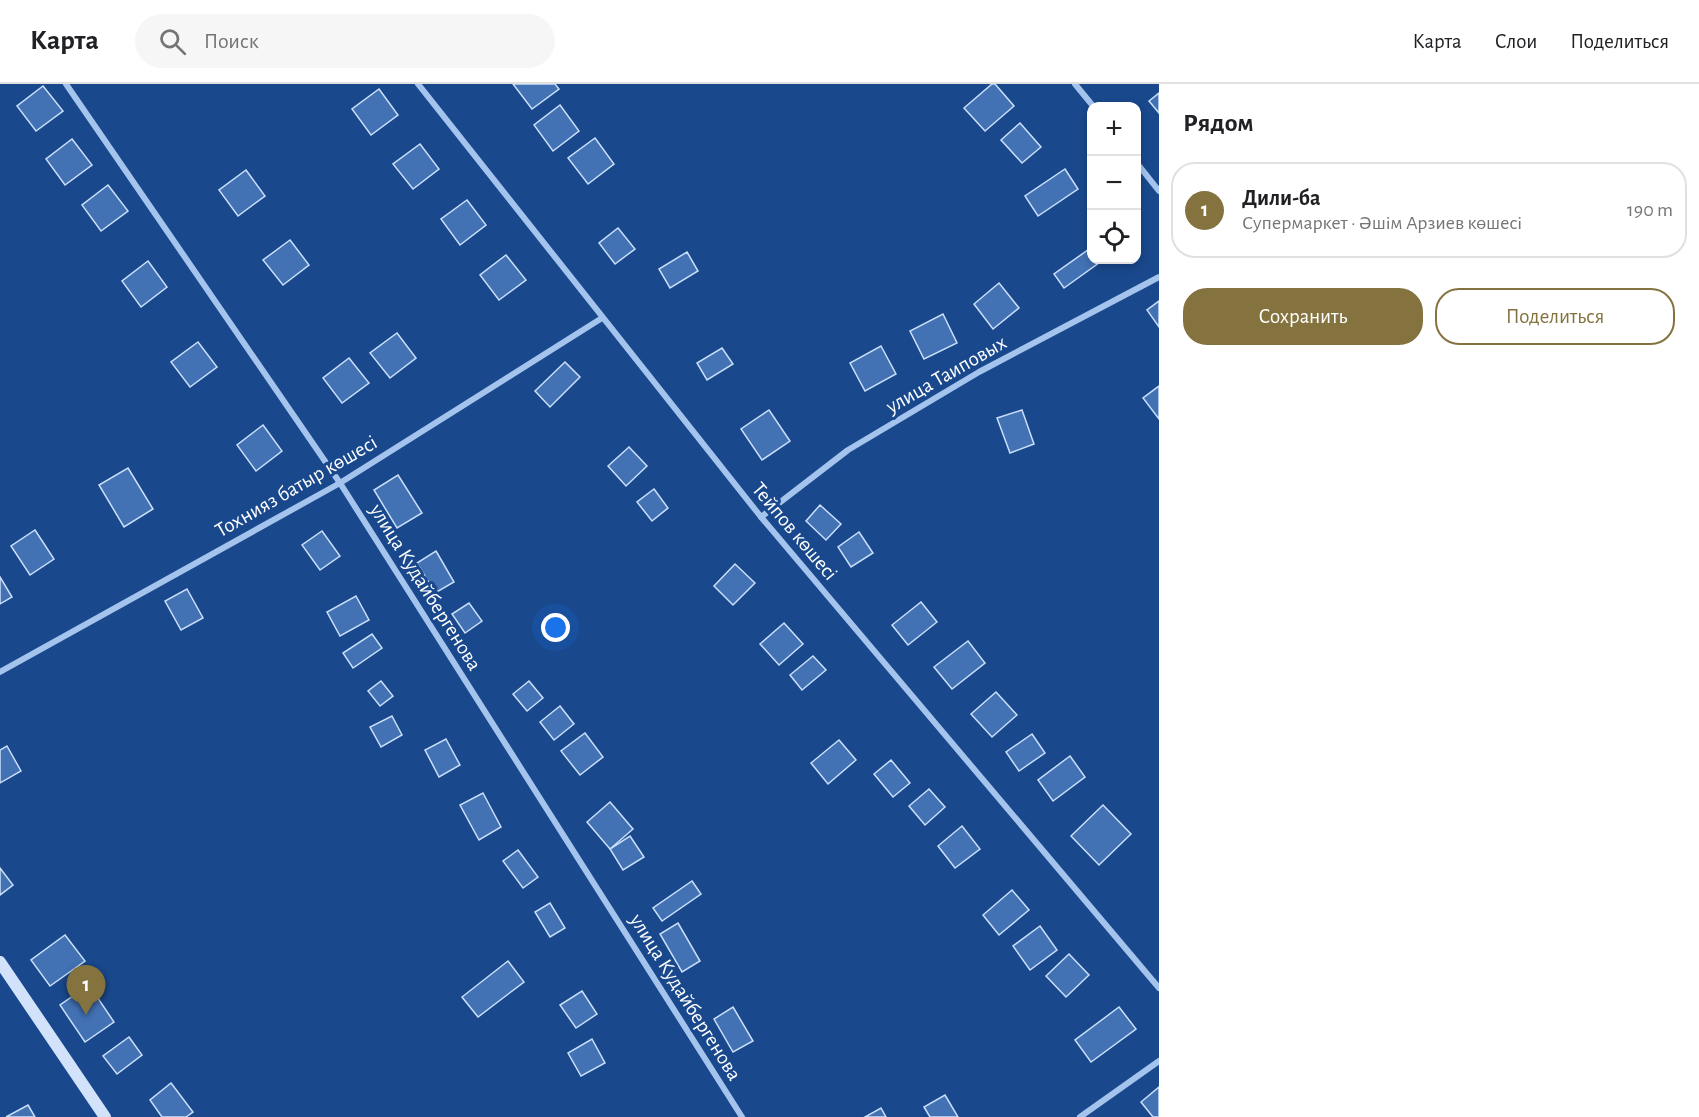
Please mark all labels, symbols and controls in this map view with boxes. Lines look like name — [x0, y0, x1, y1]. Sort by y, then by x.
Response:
search box — [135, 14, 555, 68]
icon: search — [156, 25, 189, 58]
text: Карта — [30, 27, 99, 55]
text: Поиск — [204, 30, 259, 52]
text: Карта — [1412, 31, 1462, 52]
text: Слои — [1495, 31, 1537, 52]
text: Поделиться — [1570, 31, 1669, 52]
map controls — [1087, 102, 1141, 264]
button: + — [1087, 102, 1141, 156]
text: Рядом — [1183, 110, 1254, 136]
button: − — [1087, 156, 1141, 210]
text: Дили-ба — [1242, 187, 1320, 209]
text: 1 — [1201, 200, 1208, 220]
text: 190 m — [1627, 200, 1673, 220]
button: locate — [1087, 210, 1141, 264]
text: Супермаркет · Әшім Арзиев көшесі — [1242, 213, 1522, 233]
button: Сохранить — [1183, 288, 1423, 345]
button: Поделиться — [1435, 288, 1675, 345]
street label: улица Таиповых — [882, 332, 1010, 418]
street label: Тохнияз батыр көшесі — [212, 432, 381, 541]
street label: Тейпов көшесі — [748, 478, 841, 584]
street label: улица Кудайбергенова — [365, 499, 486, 675]
your location — [541, 613, 570, 642]
street label: улица Кудайбергенова — [625, 909, 746, 1085]
pin: 1 — [66, 966, 106, 1015]

